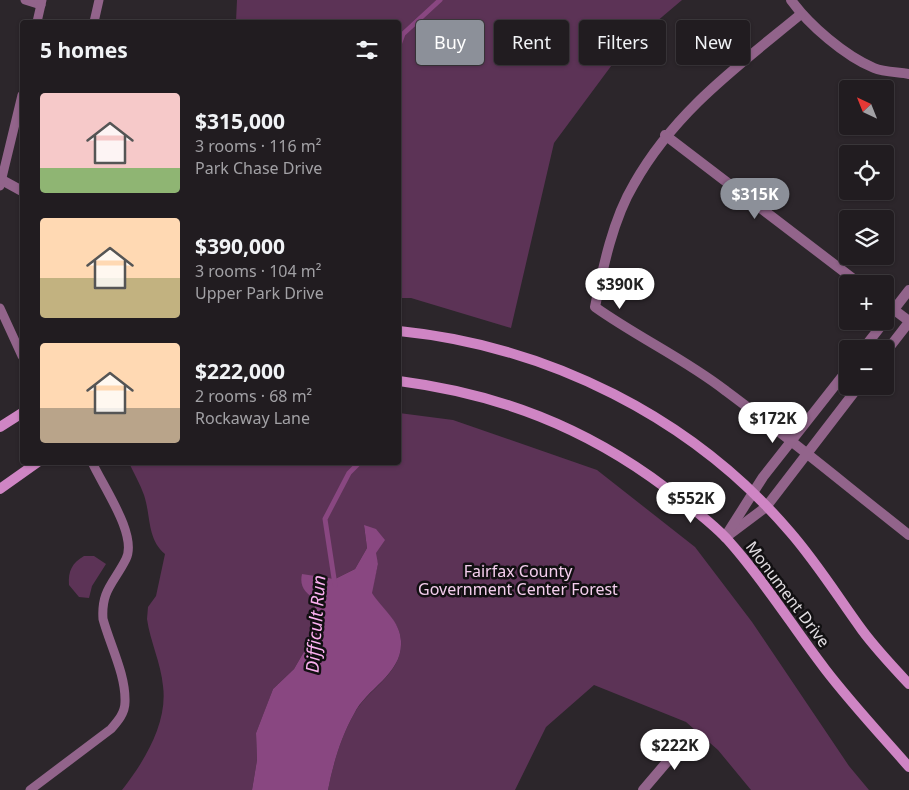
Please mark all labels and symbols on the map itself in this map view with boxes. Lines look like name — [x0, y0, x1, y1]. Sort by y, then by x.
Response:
north arrow — [839, 80, 894, 135]
pin: $315K — [720, 178, 790, 220]
pin: $390K — [585, 268, 655, 310]
pin: $172K — [738, 402, 808, 444]
pin: $552K — [656, 482, 726, 524]
street label: Monument Drive — [741, 537, 835, 651]
park label: Fairfax County Government Center Forest — [418, 560, 618, 600]
water label: Difficult Run — [300, 574, 330, 674]
pin: $222K — [640, 728, 710, 771]

